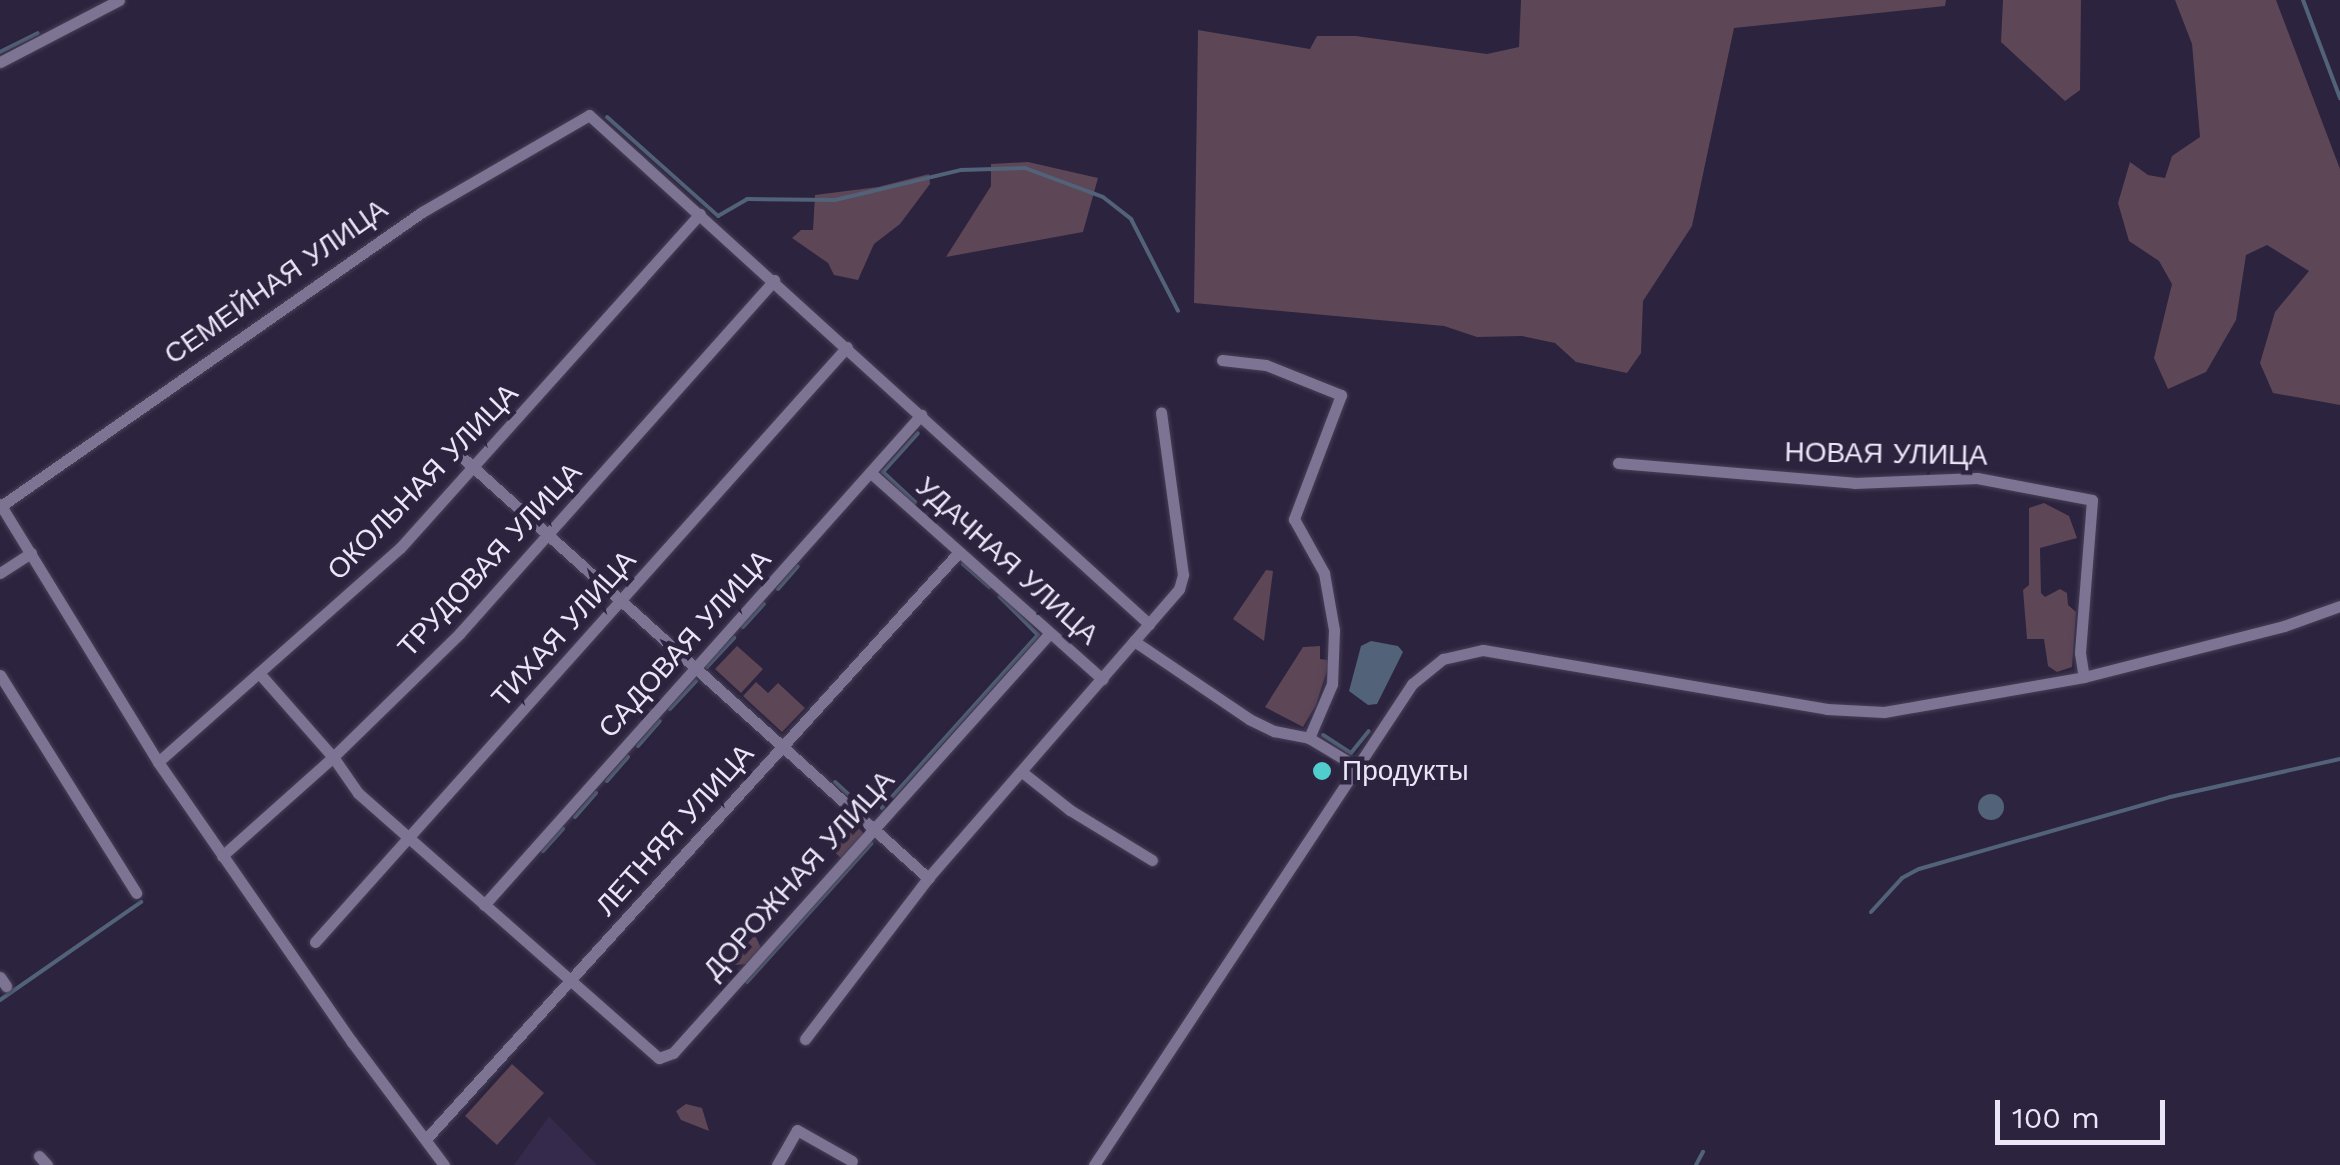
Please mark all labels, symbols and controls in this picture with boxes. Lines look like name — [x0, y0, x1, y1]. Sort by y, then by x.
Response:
street label: СЕМЕЙНАЯ УЛИЦА — [158, 192, 394, 372]
street label: ОКОЛЬНАЯ УЛИЦА — [321, 377, 525, 587]
street label: НОВАЯ УЛИЦА — [1784, 435, 1988, 473]
street label: ТРУДОВАЯ УЛИЦА — [391, 456, 589, 664]
street label: УДАЧНАЯ УЛИЦА — [909, 470, 1105, 652]
street label: САДОВАЯ УЛИЦА — [592, 543, 778, 745]
street label: ТИХАЯ УЛИЦА — [485, 544, 643, 714]
street label: ЛЕТНЯЯ УЛИЦА — [589, 737, 761, 923]
place label: Продукты — [1342, 754, 1469, 788]
marker: Продукты — [1311, 760, 1333, 782]
street label: ДОРОЖНАЯ УЛИЦА — [696, 764, 902, 986]
scale bar — [2000, 1080, 2170, 1142]
text: 100 m — [2012, 1100, 2100, 1135]

